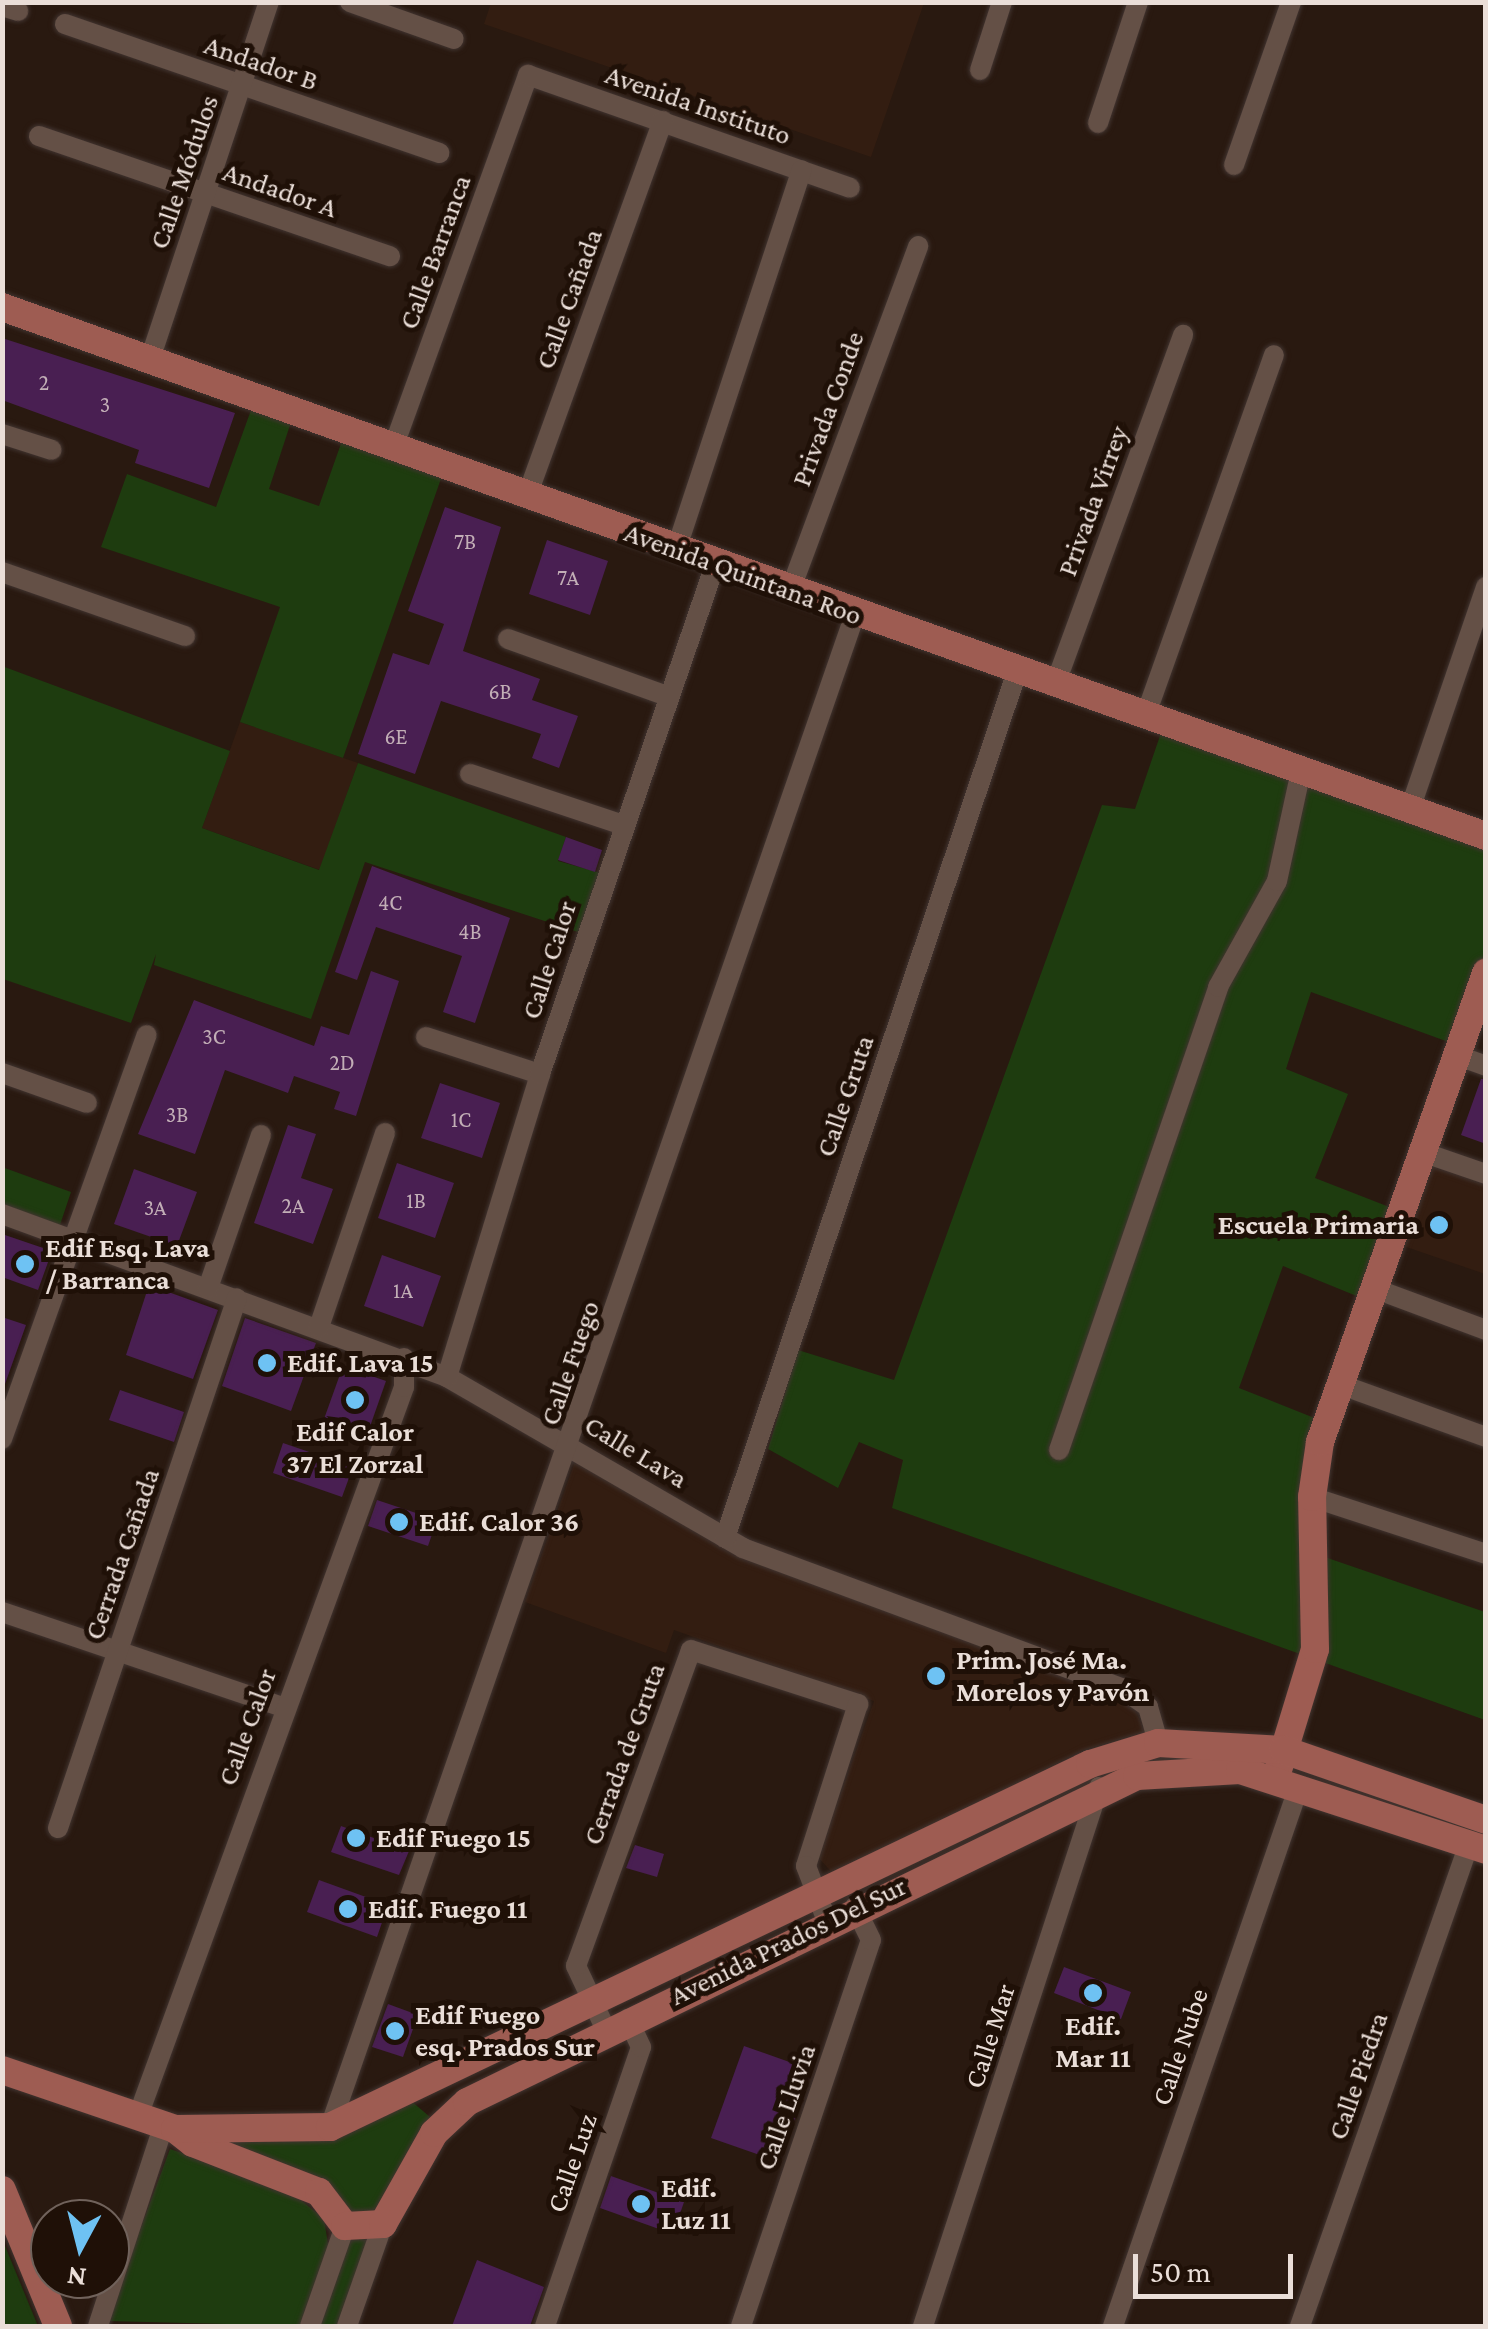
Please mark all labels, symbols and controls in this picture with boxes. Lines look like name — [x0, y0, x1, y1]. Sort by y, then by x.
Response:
street label: Andador B — [200, 28, 322, 98]
street label: Avenida Instituto — [601, 58, 795, 152]
street label: Calle Módulos — [142, 91, 226, 253]
street label: Andador A — [219, 155, 341, 225]
street label: Calle Barranca — [392, 170, 478, 334]
street label: Calle Cañada — [528, 224, 610, 374]
street label: Privada Conde — [784, 327, 872, 491]
house number: 2 — [39, 370, 49, 396]
house number: 3 — [100, 392, 110, 418]
street label: Privada Virrey — [1050, 421, 1136, 581]
street label: Avenida Quintana Roo — [620, 515, 866, 633]
house number: 7B — [454, 529, 476, 555]
house number: 7A — [557, 565, 579, 591]
house number: 6B — [488, 679, 512, 705]
house number: 6E — [384, 724, 408, 750]
house number: 4C — [378, 890, 402, 916]
street label: Calle Calor — [514, 897, 584, 1023]
house number: 4B — [458, 919, 482, 945]
house number: 3C — [202, 1024, 226, 1050]
street label: Calle Gruta — [809, 1031, 881, 1161]
house number: 2D — [329, 1050, 355, 1076]
house number: 3B — [166, 1102, 188, 1128]
house number: 1C — [451, 1107, 471, 1133]
house number: 1B — [406, 1188, 426, 1214]
house number: 2A — [282, 1193, 304, 1219]
house number: 3A — [144, 1195, 166, 1221]
place label: Escuela Primaria — [1218, 1208, 1419, 1242]
marker: Escuela Primaria — [1428, 1214, 1450, 1236]
place label: Edif Esq. Lava / Barranca — [45, 1231, 210, 1297]
marker: Edif Esq. Lava / Barranca — [14, 1253, 36, 1275]
house number: 1A — [393, 1278, 413, 1304]
street label: Calle Fuego — [533, 1296, 607, 1430]
place label: Edif. Lava 15 — [287, 1346, 434, 1380]
marker: Edif. Lava 15 — [256, 1352, 278, 1374]
marker: Edif Calor 37 El Zorzal — [344, 1389, 366, 1411]
street label: Calle Lava — [578, 1408, 694, 1496]
place label: Edif Calor 37 El Zorzal — [286, 1415, 424, 1481]
street label: Cerrada Cañada — [77, 1464, 167, 1644]
place label: Edif. Calor 36 — [419, 1505, 579, 1539]
marker: Edif. Calor 36 — [388, 1511, 410, 1533]
place label: Prim. José Ma. Morelos y Pavón — [956, 1643, 1149, 1709]
street label: Cerrada de Gruta — [576, 1659, 672, 1849]
street label: Calle Calor — [210, 1664, 284, 1790]
marker: Prim. José Ma. Morelos y Pavón — [925, 1665, 947, 1687]
place label: Edif Fuego 15 — [376, 1821, 531, 1855]
marker: Edif Fuego 15 — [345, 1827, 367, 1849]
street label: Avenida Prados Del Sur — [665, 1869, 911, 2013]
place label: Edif. Fuego 11 — [368, 1892, 527, 1926]
marker: Edif. Fuego 11 — [337, 1898, 359, 1920]
street label: Calle Mar — [957, 1980, 1023, 2092]
marker: Edif. Mar 11 — [1082, 1982, 1104, 2004]
street label: Calle Nube — [1144, 1984, 1216, 2110]
place label: Edif Fuego esq. Prados Sur — [415, 1998, 595, 2064]
street label: Calle Piedra — [1321, 2008, 1395, 2144]
place label: Edif. Mar 11 — [1055, 2009, 1131, 2075]
marker: Edif Fuego esq. Prados Sur — [384, 2020, 406, 2042]
street label: Calle Lluvia — [749, 2040, 823, 2174]
street label: Calle Luz — [539, 2109, 605, 2217]
place label: Edif. Luz 11 — [661, 2171, 731, 2237]
marker: Edif. Luz 11 — [630, 2193, 652, 2215]
north arrow — [30, 2199, 130, 2299]
scale bar — [1138, 2234, 1298, 2296]
text: 50 m — [1150, 2255, 1211, 2288]
text: N — [65, 2261, 88, 2294]

